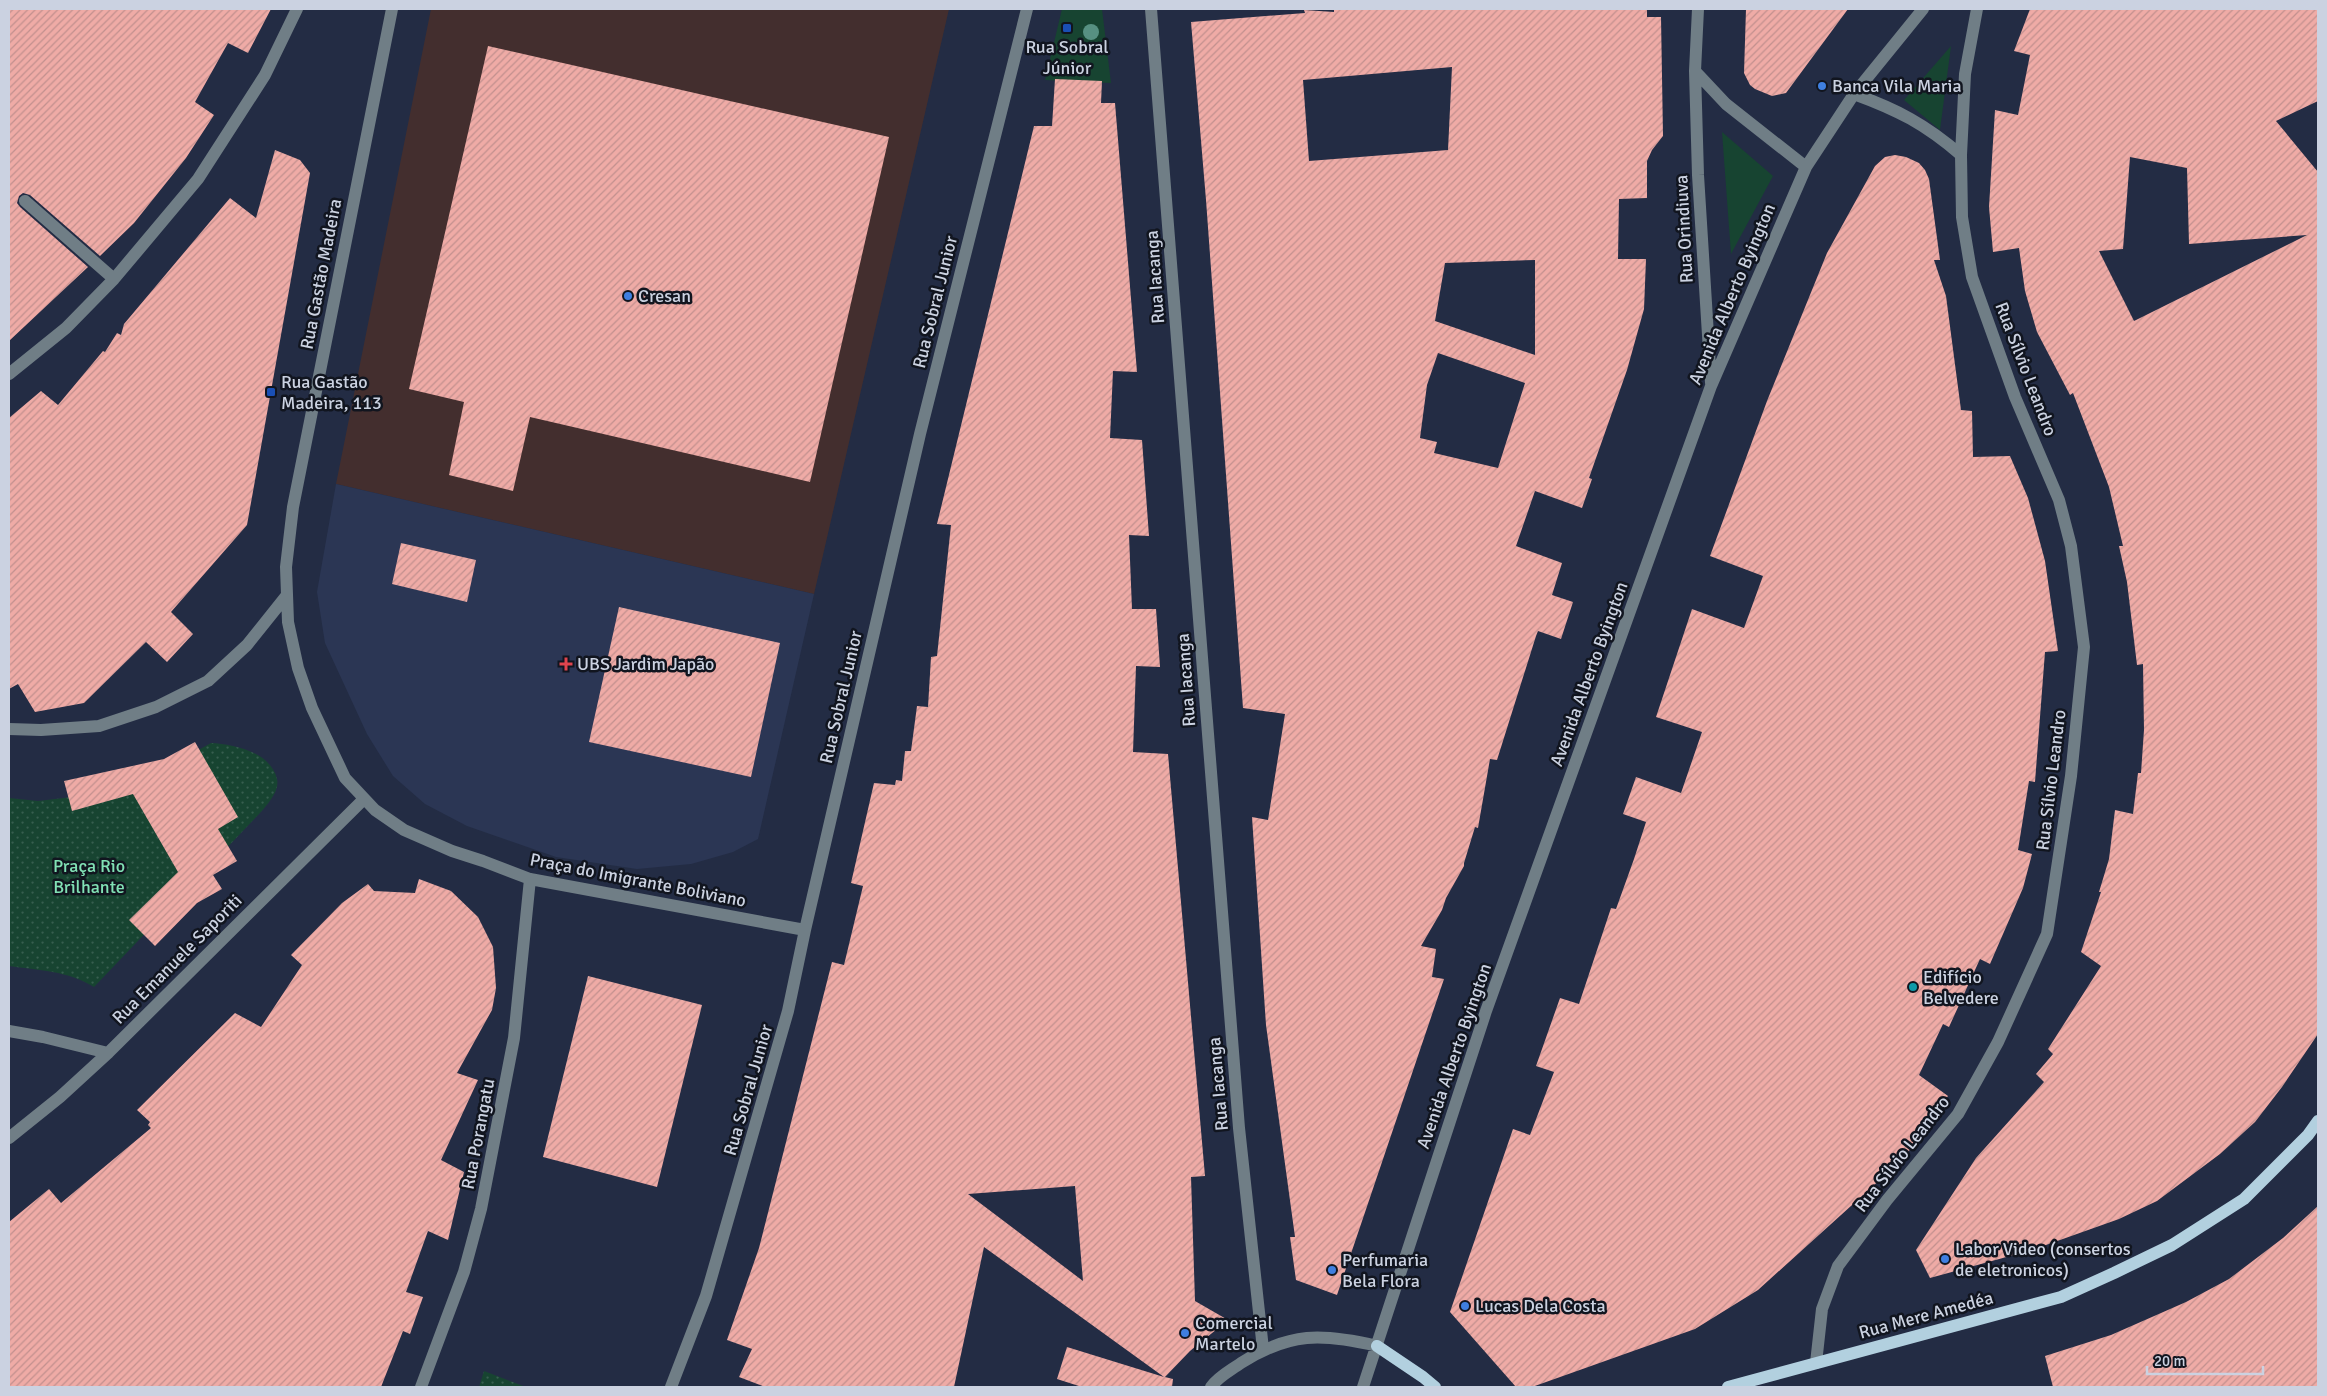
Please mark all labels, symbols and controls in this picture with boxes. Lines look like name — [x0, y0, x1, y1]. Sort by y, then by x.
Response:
marker: Rua Sobral Júnior — [1061, 22, 1073, 34]
place label: Rua Sobral Júnior — [1025, 36, 1109, 79]
place label: Banca Vila Maria — [1832, 75, 1962, 97]
marker: Banca Vila Maria — [1816, 80, 1828, 92]
street label: Rua Orindiuva — [1670, 174, 1698, 284]
street label: Rua Gastão Madeira — [296, 197, 346, 351]
street label: Avenida Alberto Byington — [1684, 200, 1780, 388]
street label: Rua Iacanga — [1141, 229, 1169, 325]
street label: Rua Sobral Junior — [908, 233, 962, 370]
place label: Cresan — [638, 285, 691, 307]
marker: Cresan — [622, 290, 634, 302]
street label: Rua Sílvio Leandro — [1990, 299, 2062, 439]
place label: Rua Gastão Madeira, 113 — [281, 371, 382, 414]
marker: Rua Gastão Madeira, 113 — [265, 386, 277, 398]
street label: Avenida Alberto Byington — [1545, 579, 1633, 769]
street label: Rua Sobral Junior — [815, 628, 867, 766]
street label: Rua Iacanga — [1172, 632, 1200, 728]
place label: UBS Jardim Japão — [577, 653, 714, 675]
marker: UBS Jardim Japão — [559, 657, 573, 671]
street label: Rua Sílvio Leandro — [2031, 708, 2071, 852]
street label: Praça do Imigrante Boliviano — [528, 848, 748, 912]
park label: Praça Rio Brilhante — [53, 855, 125, 898]
street label: Rua Emanuele Saporiti — [107, 889, 247, 1029]
street label: Avenida Alberto Byington — [1412, 960, 1496, 1152]
place label: Edifício Belvedere — [1923, 966, 1999, 1009]
marker: Edifício Belvedere — [1907, 981, 1919, 993]
street label: Rua Sobral Junior — [719, 1021, 777, 1158]
street label: Rua Iacanga — [1203, 1036, 1233, 1132]
street label: Rua Porangatu — [456, 1077, 500, 1191]
street label: Rua Sílvio Leandro — [1850, 1091, 1954, 1217]
place label: Labor Video (consertos de eletronicos) — [1955, 1238, 2131, 1281]
place label: Perfumaria Bela Flora — [1342, 1249, 1428, 1292]
marker: Labor Video (consertos de eletronicos) — [1939, 1253, 1951, 1265]
marker: Perfumaria Bela Flora — [1326, 1264, 1338, 1276]
street label: Rua Mere Amedéa — [1856, 1286, 1996, 1344]
place label: Lucas Dela Costa — [1475, 1295, 1606, 1317]
marker: Lucas Dela Costa — [1459, 1300, 1471, 1312]
place label: Comercial Martelo — [1195, 1312, 1273, 1355]
marker: Comercial Martelo — [1179, 1327, 1191, 1339]
scale bar — [2147, 1344, 2263, 1376]
text: 20 m — [2154, 1352, 2185, 1370]

